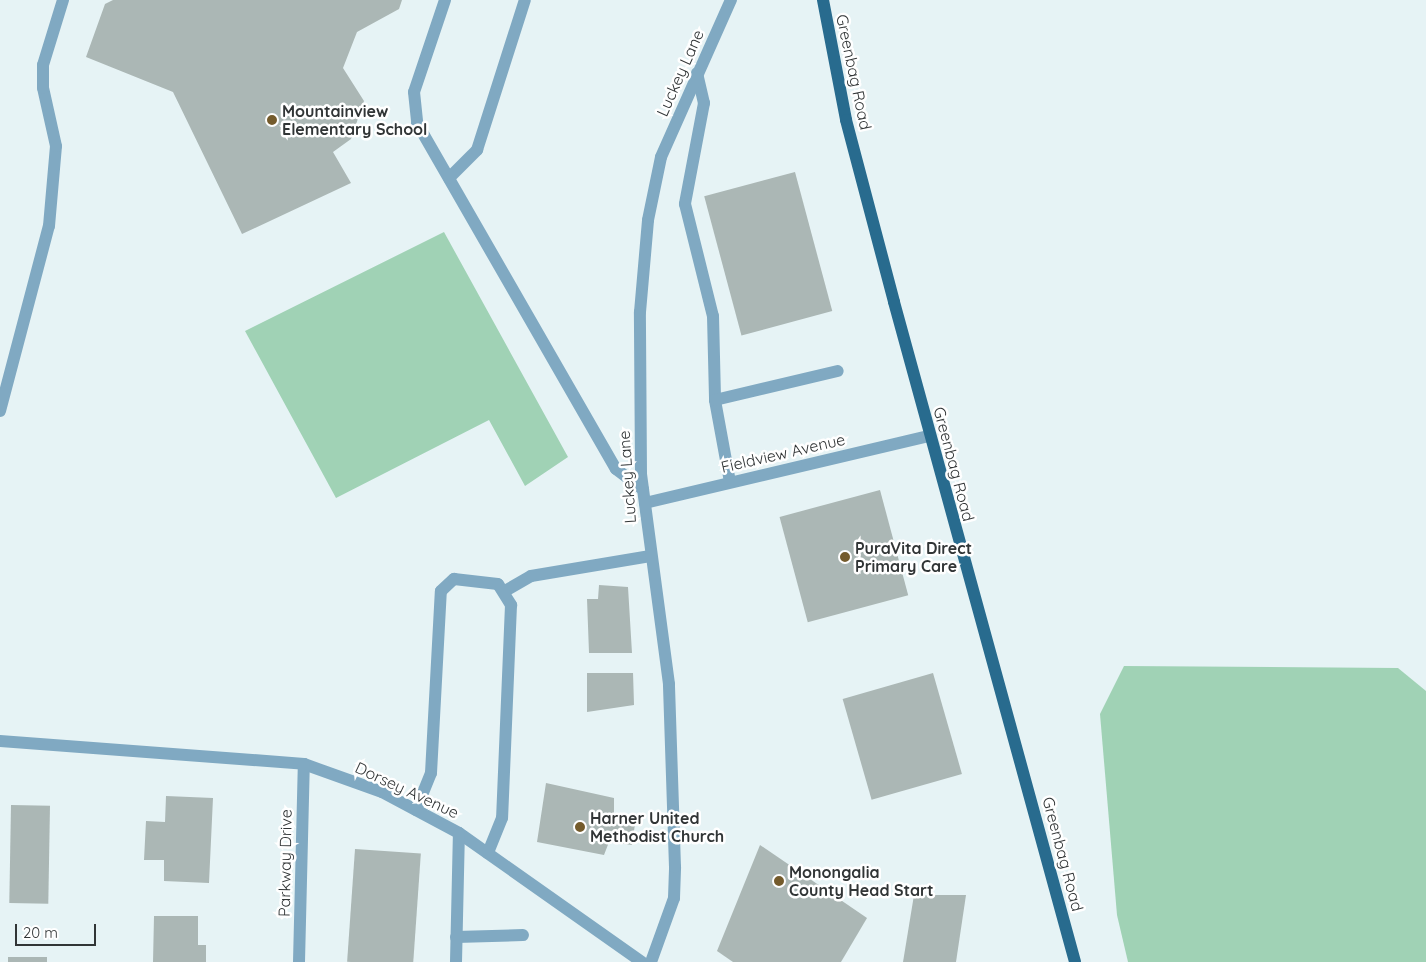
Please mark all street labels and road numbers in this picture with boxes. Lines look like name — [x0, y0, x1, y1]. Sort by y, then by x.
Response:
street label: Greenbag Road — [832, 12, 876, 132]
street label: Luckey Lane — [652, 27, 708, 119]
street label: Greenbag Road — [929, 405, 979, 523]
street label: Fieldview Avenue — [719, 429, 847, 477]
street label: Luckey Lane — [614, 430, 640, 524]
street label: Dorsey Avenue — [352, 758, 462, 822]
street label: Greenbag Road — [1038, 795, 1088, 913]
street label: Parkway Drive — [274, 809, 296, 917]

